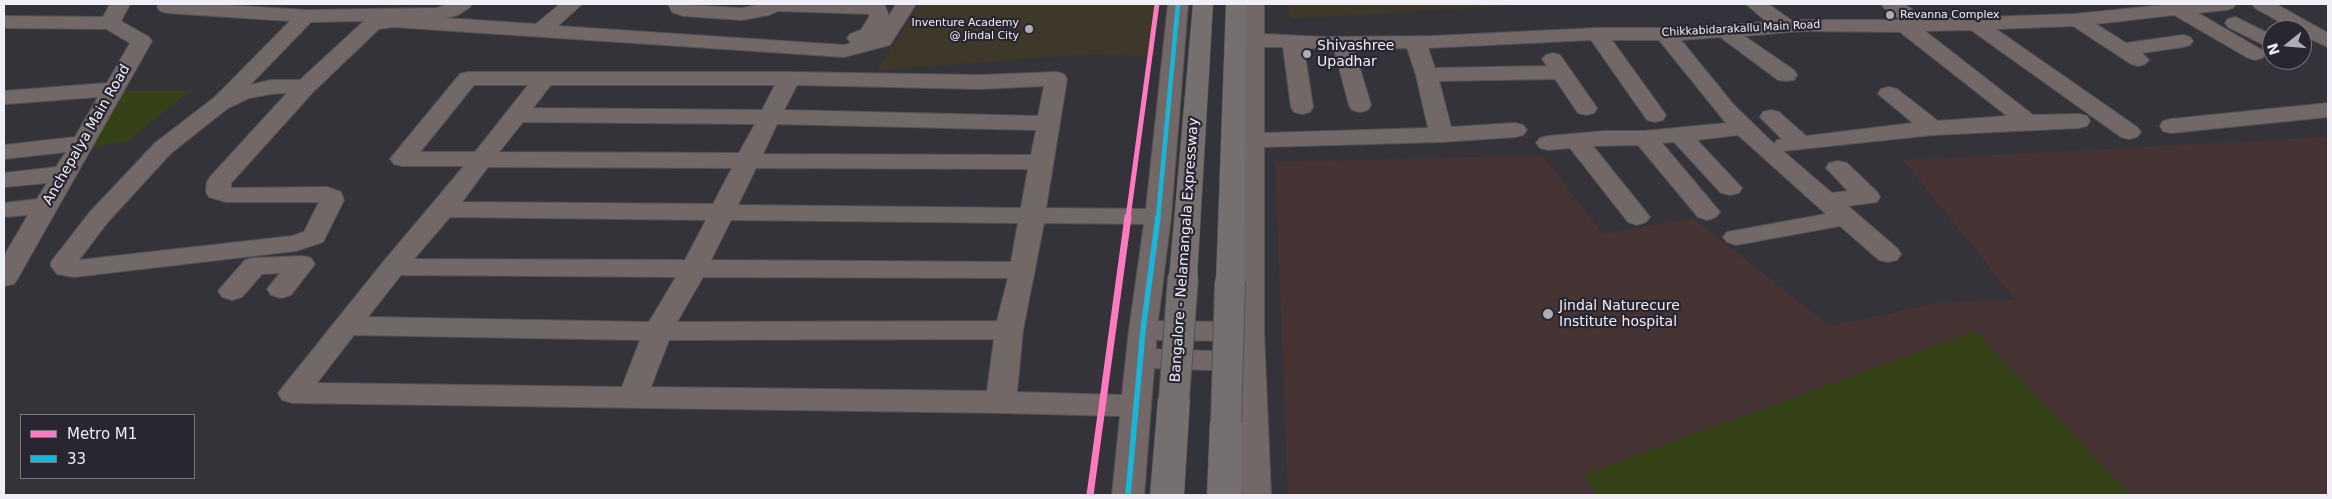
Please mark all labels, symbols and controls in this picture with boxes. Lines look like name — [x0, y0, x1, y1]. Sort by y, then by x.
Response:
place label: Revanna Complex — [1900, 8, 2000, 22]
marker: Revanna Complex — [1884, 9, 1896, 21]
place label: Inventure Academy @ Jindal City — [912, 16, 1019, 42]
street label: Chikkabidarakallu Main Road — [1661, 18, 1821, 40]
north arrow — [2262, 20, 2312, 70]
marker: Inventure Academy @ Jindal City — [1023, 23, 1035, 35]
place label: Shivashree Upadhar — [1317, 38, 1394, 70]
text: N — [2264, 41, 2283, 57]
marker: Shivashree Upadhar — [1301, 48, 1313, 60]
street label: Anchepalya Main Road — [40, 62, 134, 208]
street label: Bangalore - Nelamangala Expressway — [1167, 117, 1203, 383]
place label: Jindal Naturecure Institute hospital — [1559, 298, 1680, 331]
marker: Jindal Naturecure Institute hospital — [1541, 307, 1555, 321]
legend — [20, 414, 195, 479]
text: Metro M1 — [67, 425, 137, 443]
text: 33 — [67, 450, 86, 468]

